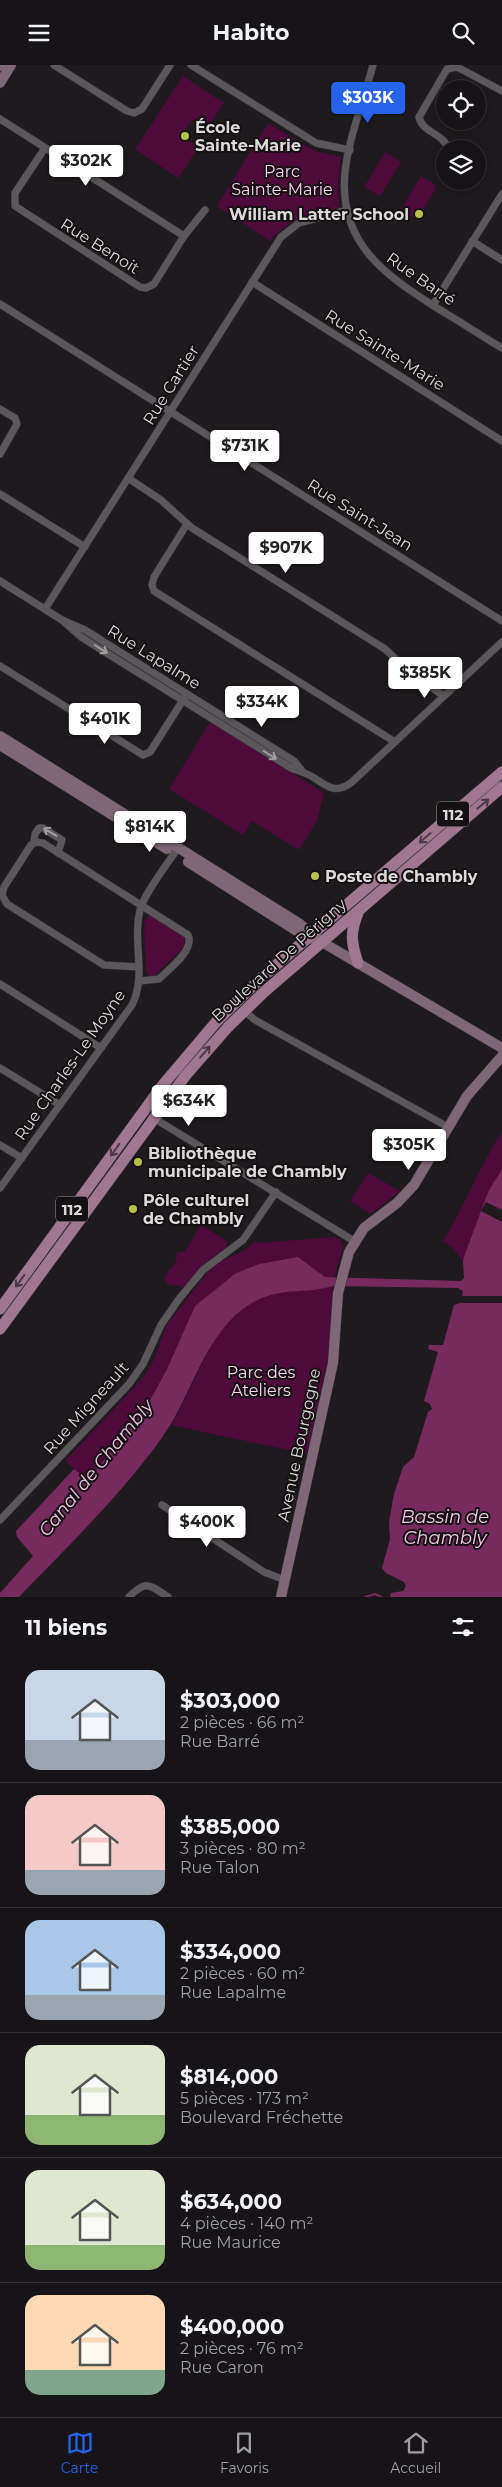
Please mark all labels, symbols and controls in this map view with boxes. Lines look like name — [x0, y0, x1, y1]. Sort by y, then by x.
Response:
icon: menu — [25, 19, 53, 47]
text: Habito — [213, 19, 289, 46]
icon: search — [449, 19, 477, 47]
map controls — [436, 80, 486, 190]
button: locate — [436, 80, 486, 130]
pin: $303K — [333, 82, 403, 124]
text: $303K — [342, 88, 394, 107]
place label: École Sainte-Marie — [195, 118, 301, 155]
marker: École Sainte-Marie — [179, 130, 191, 142]
button: layers — [436, 140, 486, 190]
pin: $302K — [51, 145, 121, 187]
text: $302K — [60, 151, 112, 170]
park label: Parc Sainte-Marie — [231, 162, 333, 199]
place label: William Latter School — [229, 205, 409, 224]
marker: William Latter School — [413, 208, 425, 220]
street label: Rue Benoit — [57, 214, 143, 278]
street label: Rue Barré — [383, 248, 459, 310]
street label: Rue Sainte-Marie — [322, 305, 448, 395]
street label: Rue Cartier — [139, 342, 203, 428]
pin: $731K — [210, 429, 280, 472]
text: $731K — [221, 436, 269, 455]
street label: Rue Saint-Jean — [304, 475, 416, 555]
pin: $907K — [251, 531, 321, 574]
text: $907K — [260, 538, 312, 557]
street label: Rue Lapalme — [104, 621, 204, 693]
one-way arrow — [93, 645, 107, 655]
pin: $385K — [390, 657, 460, 699]
text: $385K — [399, 663, 451, 682]
pin: $334K — [227, 685, 297, 728]
text: $334K — [236, 692, 288, 711]
pin: $401K — [70, 703, 140, 745]
text: $401K — [80, 709, 130, 728]
one-way arrow — [263, 750, 277, 761]
one-way arrow — [476, 798, 489, 809]
road number: 112 — [437, 801, 469, 827]
pin: $814K — [115, 811, 185, 853]
text: $814K — [125, 817, 175, 836]
one-way arrow — [43, 826, 57, 836]
one-way arrow — [419, 832, 432, 843]
place label: Poste de Chambly — [325, 867, 478, 886]
marker: Poste de Chambly — [309, 870, 321, 882]
street label: Boulevard De Périgny — [208, 894, 350, 1025]
street label: Rue Charles-Le Moyne — [11, 986, 129, 1144]
one-way arrow — [200, 1046, 211, 1059]
pin: $634K — [154, 1085, 224, 1127]
text: $634K — [163, 1091, 215, 1110]
pin: $305K — [374, 1129, 444, 1171]
text: $305K — [383, 1135, 435, 1154]
one-way arrow — [110, 1143, 120, 1157]
place label: Bibliothèque municipale de Chambly — [148, 1144, 347, 1181]
marker: Bibliothèque municipale de Chambly — [132, 1156, 144, 1168]
place label: Pôle culturel de Chambly — [143, 1191, 249, 1228]
road number: 112 — [56, 1197, 88, 1221]
marker: Pôle culturel de Chambly — [127, 1203, 139, 1215]
one-way arrow — [15, 1274, 25, 1288]
street label: Rue Migneault — [40, 1357, 133, 1458]
park label: Parc des Ateliers — [227, 1363, 295, 1400]
street label: Avenue Bourgogne — [273, 1367, 325, 1523]
water label: Canal de Chambly — [34, 1394, 159, 1541]
pin: $400K — [172, 1505, 242, 1548]
water label: Bassin de Chambly — [401, 1506, 489, 1549]
text: $400K — [180, 1512, 234, 1531]
icon: filters — [449, 1613, 477, 1641]
text: 11 biens — [25, 1615, 107, 1640]
text: $303,000 — [180, 1688, 280, 1713]
icon: home — [65, 1690, 125, 1750]
text: 2 pièces · 66 m² — [180, 1713, 304, 1732]
text: Rue Barré — [180, 1732, 260, 1751]
text: $385,000 — [180, 1814, 280, 1839]
icon: home — [65, 1815, 125, 1875]
text: 3 pièces · 80 m² — [180, 1839, 306, 1858]
text: Rue Talon — [180, 1858, 260, 1877]
text: $334,000 — [180, 1939, 281, 1964]
icon: home — [65, 1940, 125, 2000]
text: 2 pièces · 60 m² — [180, 1964, 305, 1983]
text: Rue Lapalme — [180, 1983, 286, 2002]
text: $814,000 — [180, 2064, 278, 2089]
icon: home — [65, 2065, 125, 2125]
text: 5 pièces · 173 m² — [180, 2089, 309, 2108]
text: Boulevard Fréchette — [180, 2108, 343, 2127]
text: $634,000 — [180, 2189, 282, 2214]
icon: home — [65, 2190, 125, 2250]
text: 4 pièces · 140 m² — [180, 2214, 313, 2233]
text: Rue Maurice — [180, 2233, 281, 2252]
text: $400,000 — [180, 2314, 284, 2339]
icon: home — [65, 2315, 125, 2375]
text: 2 pièces · 76 m² — [180, 2339, 304, 2358]
text: Rue Caron — [180, 2358, 264, 2377]
tab: Carte — [61, 2429, 98, 2477]
tab: Favoris — [220, 2429, 269, 2477]
tab: Accueil — [390, 2429, 441, 2477]

